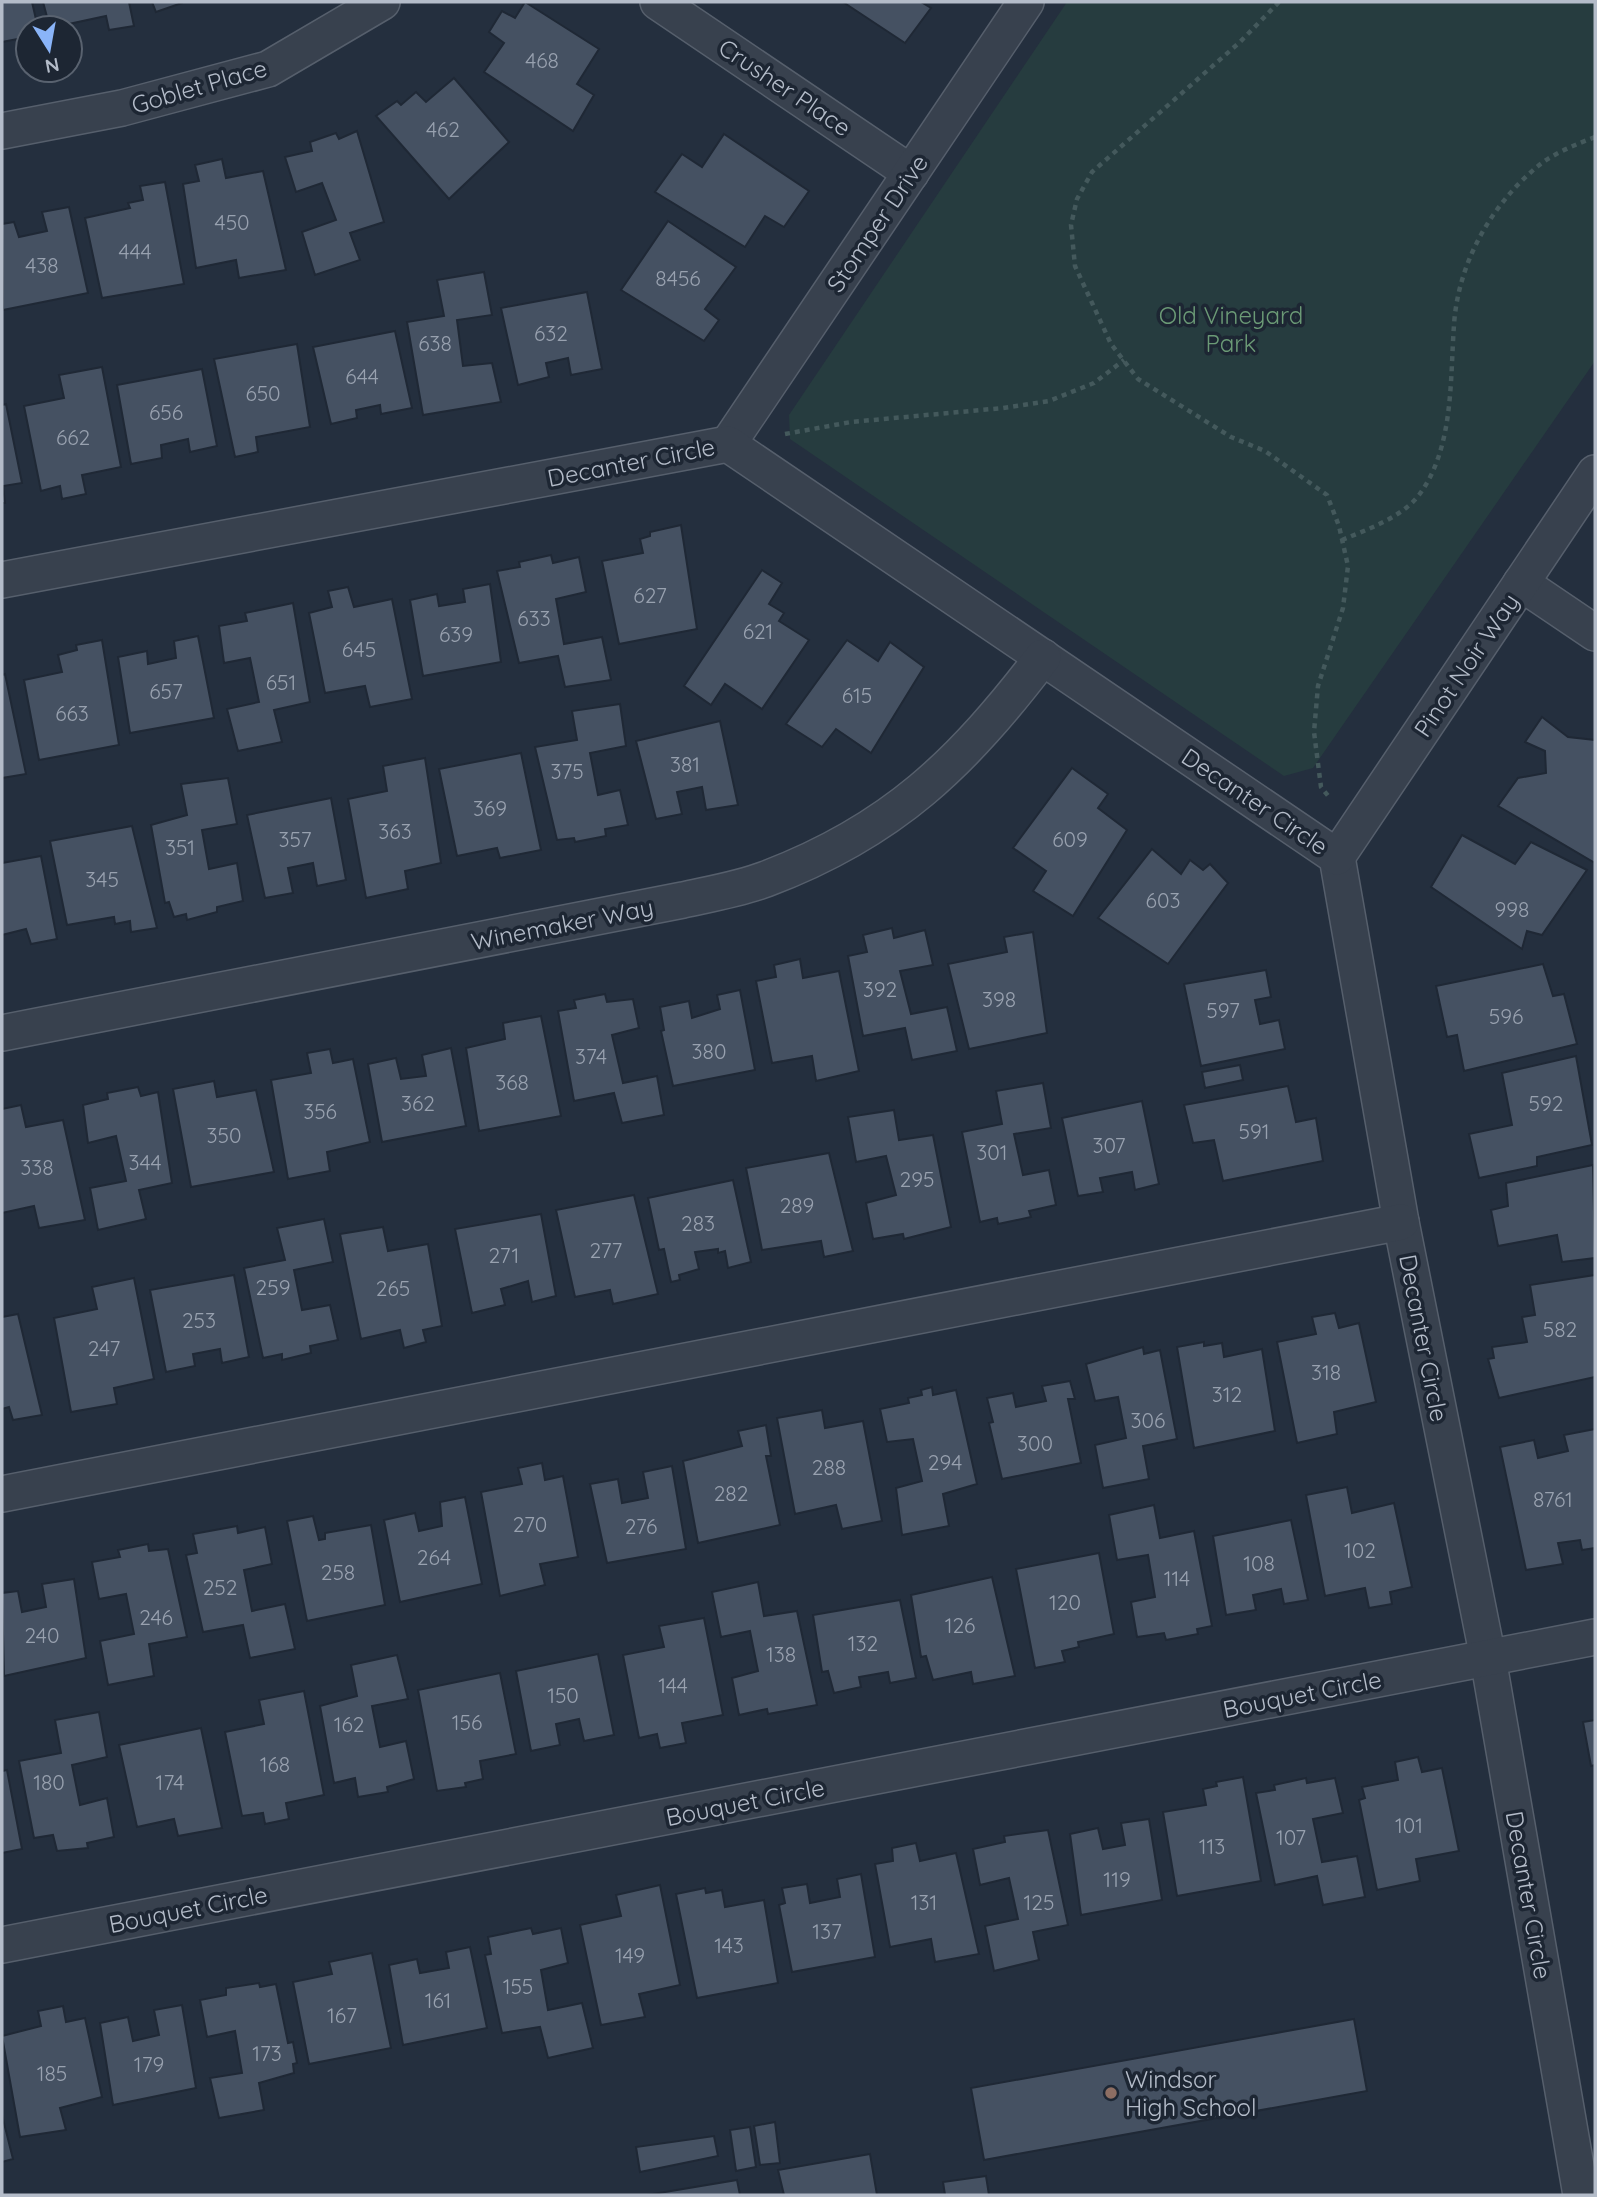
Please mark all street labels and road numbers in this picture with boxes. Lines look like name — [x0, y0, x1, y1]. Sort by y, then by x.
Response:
street label: Crusher Place — [713, 32, 857, 142]
street label: Goblet Place — [128, 52, 270, 120]
street label: Stomper Drive — [820, 148, 934, 298]
street label: Decanter Circle — [545, 431, 717, 493]
street label: Pinot Noir Way — [1407, 588, 1525, 742]
street label: Decanter Circle — [1176, 741, 1334, 861]
street label: Winemaker Way — [468, 892, 656, 956]
street label: Decanter Circle — [1393, 1252, 1455, 1424]
street label: Bouquet Circle — [1220, 1664, 1384, 1724]
street label: Bouquet Circle — [663, 1772, 827, 1832]
street label: Decanter Circle — [1499, 1809, 1559, 1981]
street label: Bouquet Circle — [106, 1879, 270, 1939]

